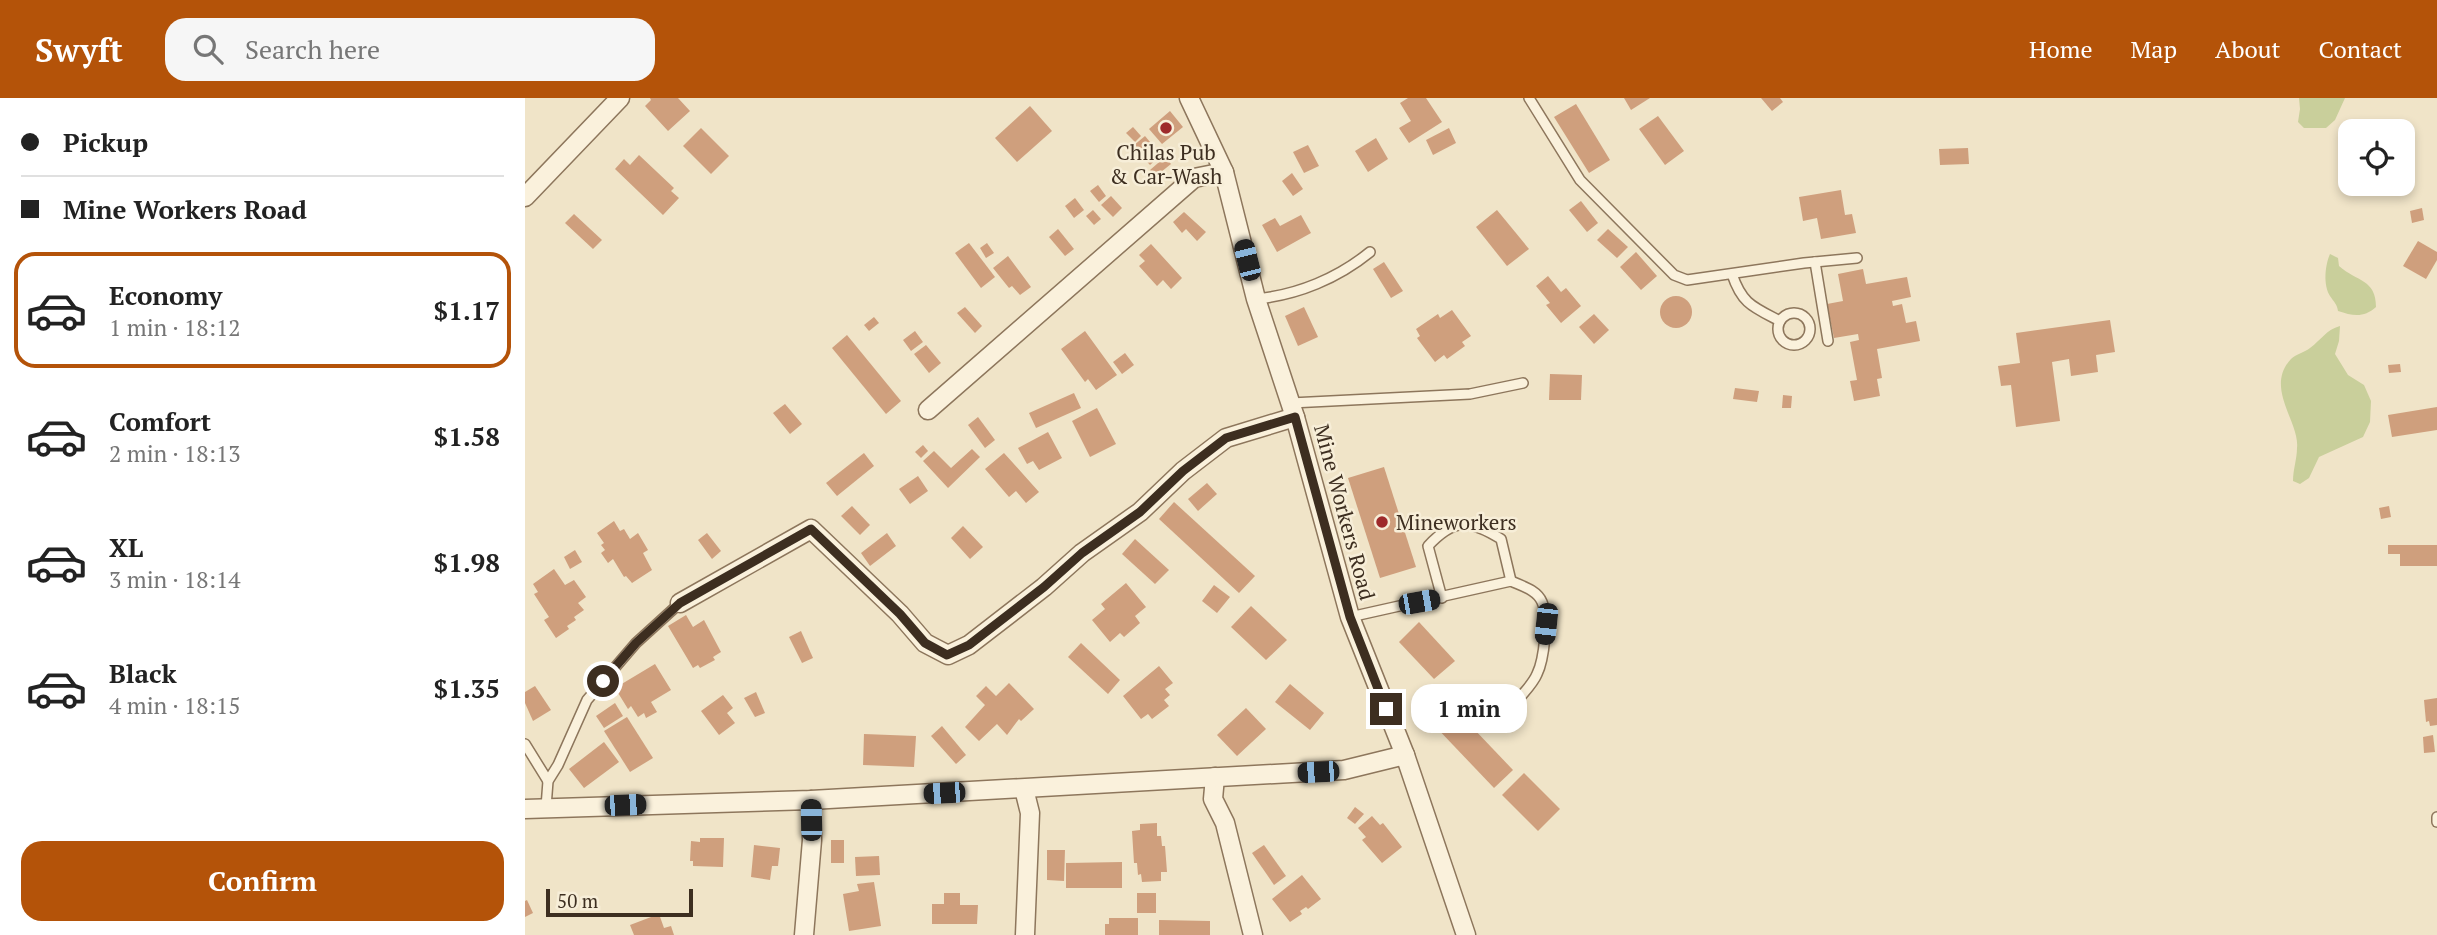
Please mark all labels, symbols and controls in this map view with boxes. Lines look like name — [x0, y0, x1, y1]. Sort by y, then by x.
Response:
search box — [165, 18, 655, 81]
text: Swyft — [35, 28, 123, 71]
icon: search — [189, 30, 227, 68]
text: Search here — [245, 32, 380, 66]
text: Home — [2029, 33, 2093, 65]
text: Map — [2131, 33, 2177, 65]
text: About — [2215, 33, 2281, 65]
text: Contact — [2319, 33, 2402, 65]
map controls — [2338, 119, 2415, 196]
button: locate — [2338, 119, 2415, 196]
marker: Chilas Pub & Car-Wash — [1158, 120, 1174, 136]
text: Pickup — [63, 125, 148, 159]
place label: Chilas Pub & Car-Wash — [1110, 138, 1222, 190]
text: Mine Workers Road — [63, 192, 307, 226]
car — [1232, 237, 1263, 283]
text: Economy — [109, 278, 222, 312]
icon: car — [25, 279, 88, 342]
text: $1.17 — [434, 293, 500, 327]
text: 1 min · 18:12 — [109, 312, 241, 343]
text: Comfort — [109, 404, 211, 438]
icon: car — [25, 405, 88, 468]
text: $1.58 — [434, 419, 500, 453]
street label: Mine Workers Road — [1308, 421, 1382, 603]
text: 2 min · 18:13 — [109, 438, 241, 469]
place label: Mineworkers — [1396, 508, 1517, 536]
marker: Mineworkers — [1374, 514, 1390, 530]
text: XL — [109, 530, 143, 564]
icon: car — [25, 531, 88, 594]
text: $1.98 — [434, 545, 500, 579]
text: 3 min · 18:14 — [109, 564, 241, 595]
car — [1397, 588, 1442, 616]
car — [1534, 602, 1559, 646]
text: Black — [109, 656, 177, 690]
icon: car — [25, 657, 88, 720]
route start — [587, 665, 619, 697]
text: $1.35 — [434, 671, 500, 705]
callout: 1 min — [1411, 684, 1526, 734]
text: 4 min · 18:15 — [109, 690, 241, 721]
route end — [1370, 693, 1402, 725]
text: 1 min — [1438, 693, 1500, 724]
car — [1297, 760, 1340, 784]
car — [923, 781, 966, 805]
car — [604, 794, 647, 816]
car — [801, 799, 822, 841]
button: Confirm — [21, 841, 504, 921]
scale bar — [546, 886, 693, 918]
text: 50 m — [557, 888, 598, 913]

